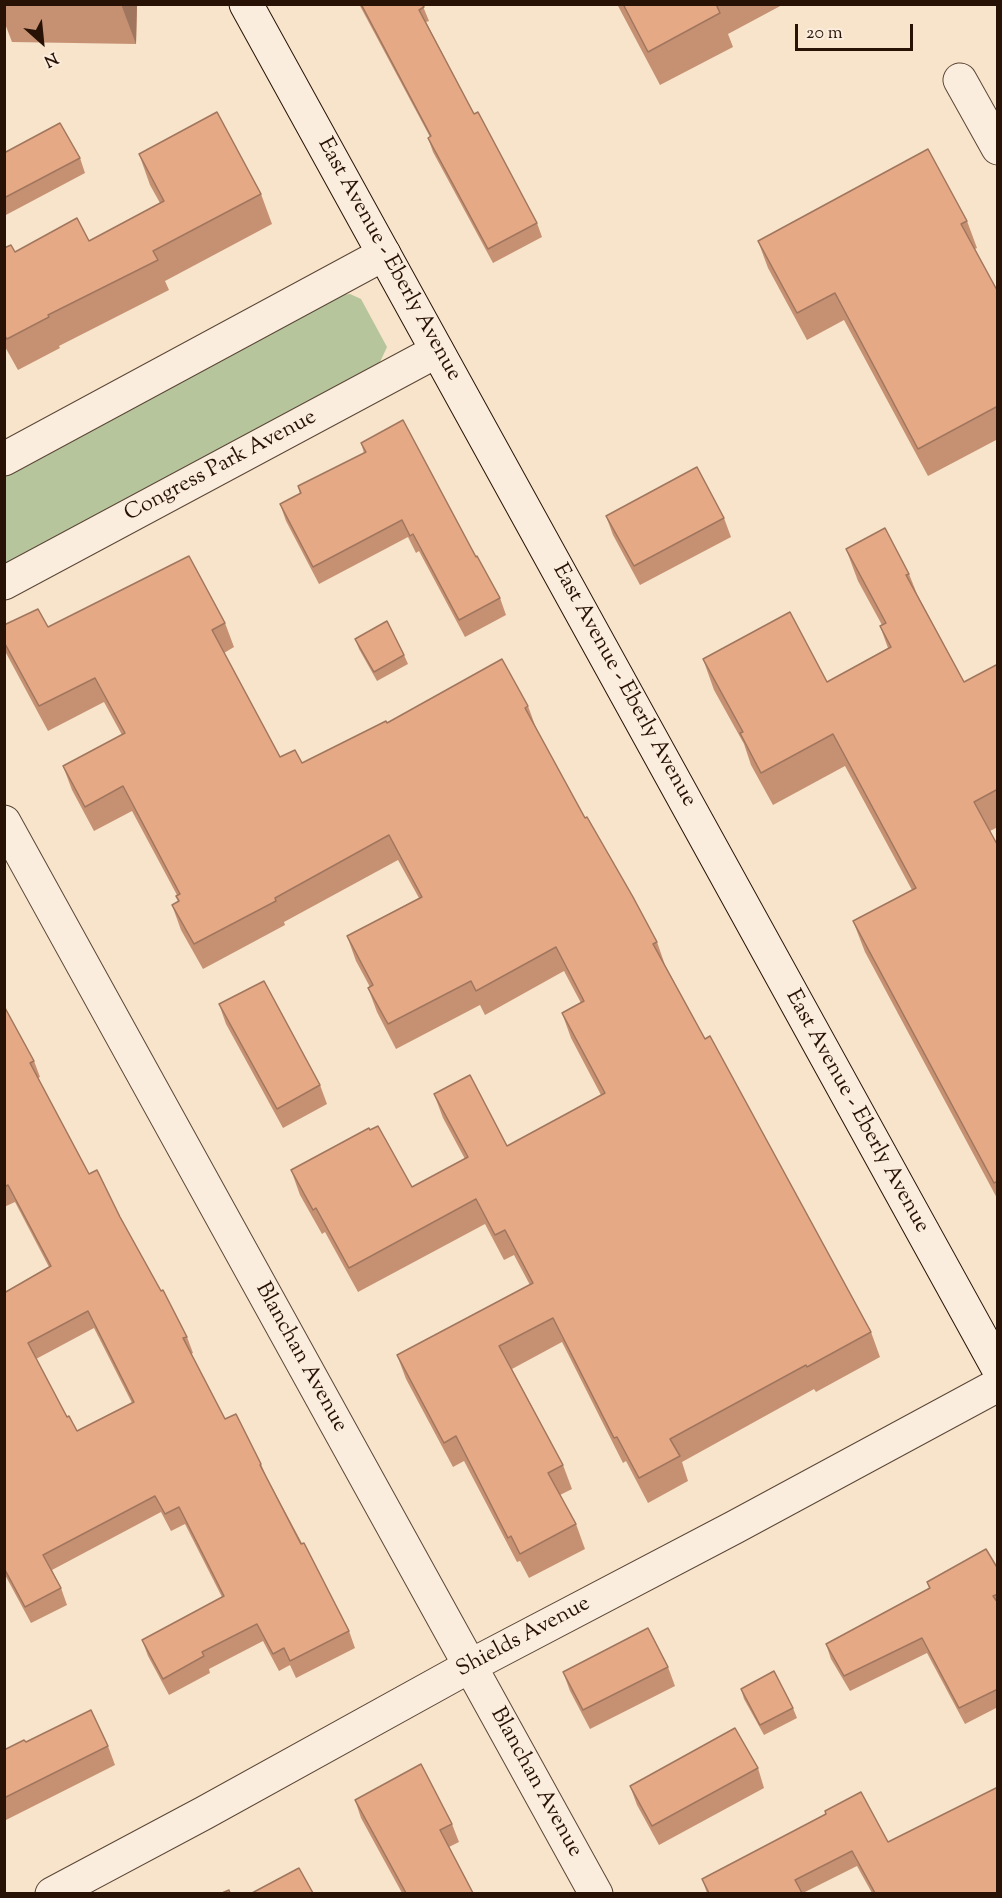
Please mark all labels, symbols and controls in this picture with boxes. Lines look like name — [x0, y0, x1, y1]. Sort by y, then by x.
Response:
north arrow — [12, 12, 72, 72]
scale bar — [798, 12, 916, 50]
text: 20 m — [806, 21, 843, 47]
text: N — [39, 45, 61, 72]
street label: East Avenue - Eberly Avenue — [310, 134, 466, 386]
street label: Congress Park Avenue — [121, 405, 321, 529]
street label: East Avenue - Eberly Avenue — [545, 560, 701, 812]
street label: East Avenue - Eberly Avenue — [778, 986, 934, 1238]
street label: Blanchan Avenue — [248, 1279, 352, 1437]
street label: Shields Avenue — [453, 1592, 595, 1684]
street label: Blanchan Avenue — [483, 1704, 587, 1862]

